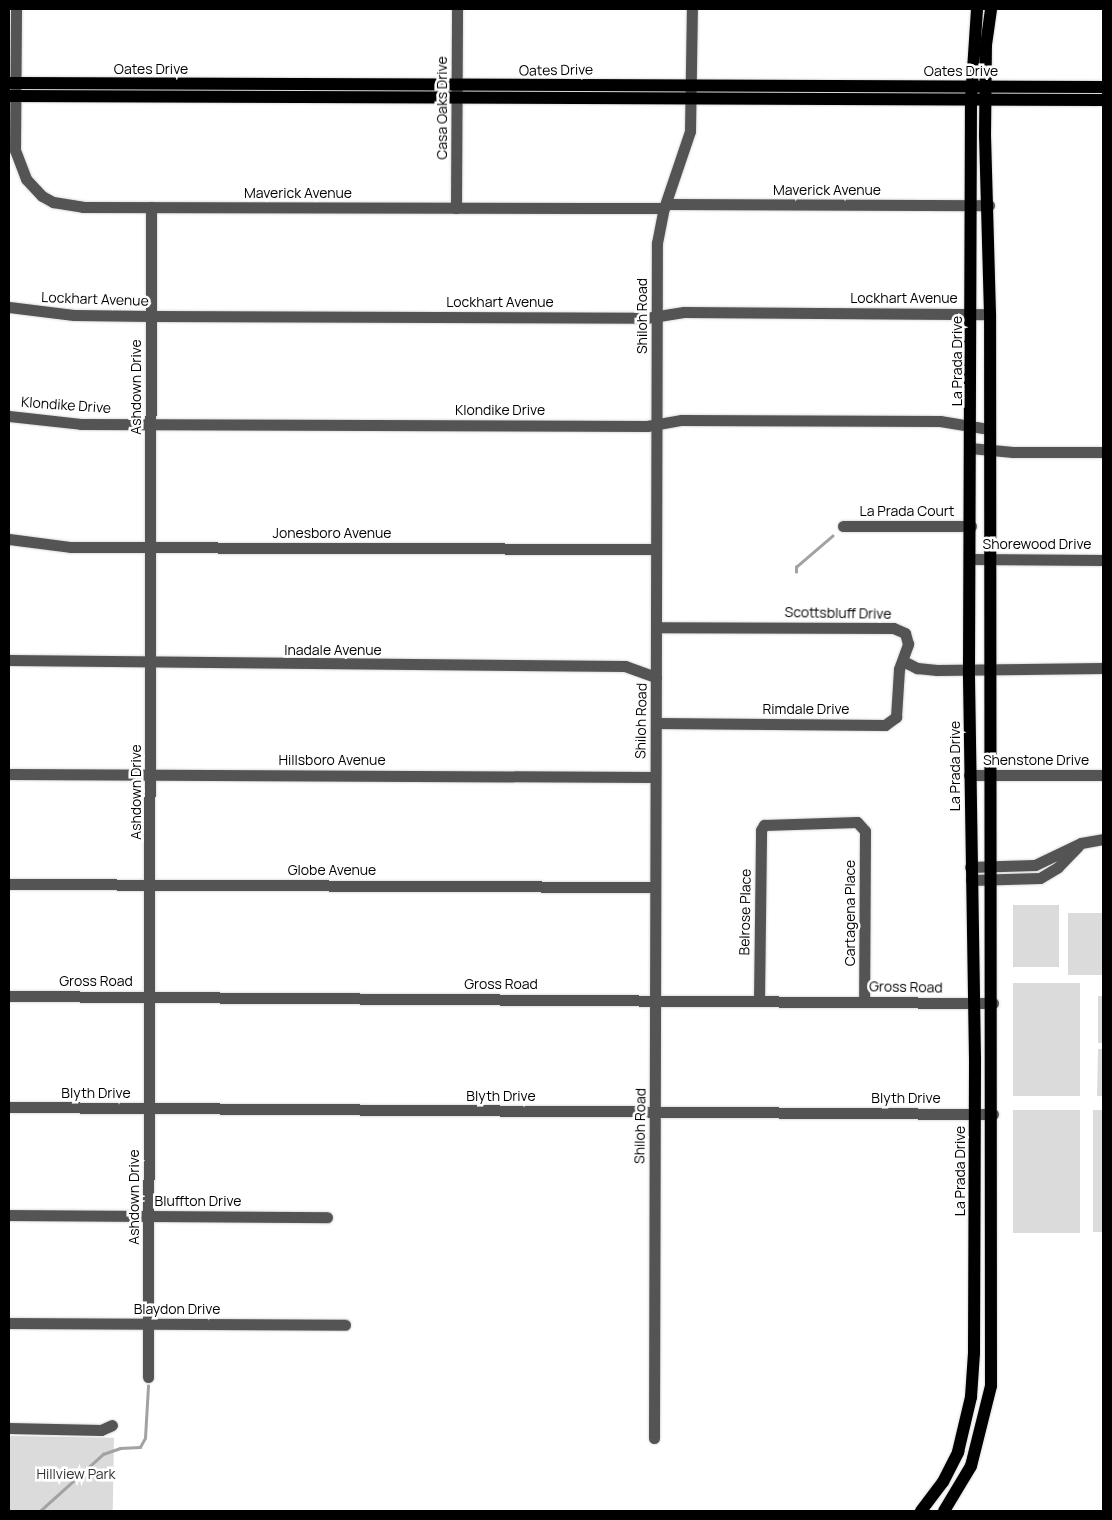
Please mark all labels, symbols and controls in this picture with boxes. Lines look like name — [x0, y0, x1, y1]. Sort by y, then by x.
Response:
street label: Casa Oaks Drive — [434, 56, 450, 160]
street label: Oates Drive — [114, 61, 188, 77]
street label: Oates Drive — [519, 61, 593, 79]
street label: Oates Drive — [924, 63, 998, 79]
street label: Maverick Avenue — [773, 182, 881, 198]
street label: Maverick Avenue — [244, 185, 352, 201]
street label: Shiloh Road — [634, 278, 650, 354]
street label: Lockhart Avenue — [41, 289, 149, 309]
street label: Lockhart Avenue — [850, 290, 958, 306]
street label: Lockhart Avenue — [446, 294, 554, 310]
street label: La Prada Drive — [949, 316, 965, 406]
street label: Ashdown Drive — [128, 339, 144, 435]
street label: Klondike Drive — [20, 393, 112, 417]
street label: Klondike Drive — [455, 402, 545, 418]
street label: La Prada Court — [860, 503, 954, 519]
street label: Jonesboro Avenue — [272, 525, 392, 541]
street label: Shorewood Drive — [983, 536, 1091, 552]
street label: Scottsbluff Drive — [784, 604, 892, 622]
street label: Inadale Avenue — [284, 642, 382, 658]
street label: Shiloh Road — [632, 683, 650, 759]
street label: Rimdale Drive — [763, 701, 849, 717]
street label: La Prada Drive — [947, 721, 963, 811]
street label: Ashdown Drive — [128, 744, 144, 840]
street label: Hillsboro Avenue — [278, 752, 386, 768]
street label: Shenstone Drive — [983, 752, 1089, 768]
street label: Cartagena Place — [842, 860, 858, 966]
street label: Globe Avenue — [288, 862, 376, 878]
street label: Belrose Place — [736, 869, 754, 955]
street label: Gross Road — [59, 973, 133, 989]
street label: Gross Road — [464, 976, 538, 992]
street label: Gross Road — [869, 978, 943, 996]
street label: Blyth Drive — [61, 1085, 131, 1101]
street label: Blyth Drive — [466, 1088, 536, 1104]
street label: Shiloh Road — [631, 1088, 649, 1164]
street label: Blyth Drive — [871, 1090, 941, 1106]
street label: La Prada Drive — [952, 1126, 968, 1216]
street label: Ashdown Drive — [126, 1149, 142, 1245]
street label: Bluffton Drive — [155, 1193, 241, 1209]
street label: Blaydon Drive — [134, 1301, 220, 1317]
park label: Hillview Park — [36, 1466, 116, 1482]

